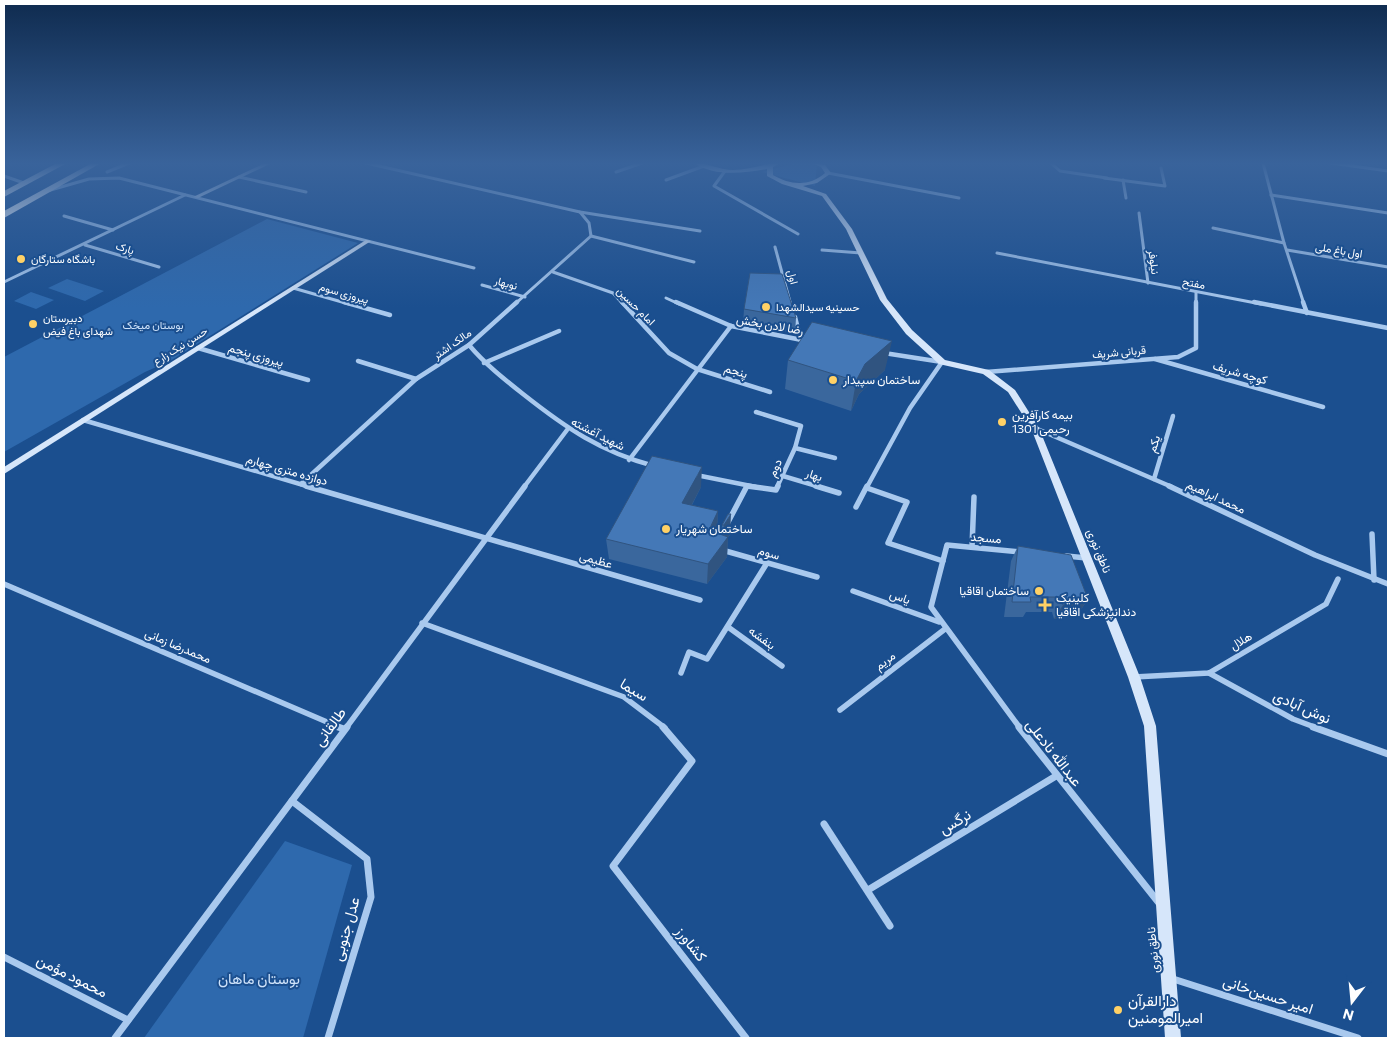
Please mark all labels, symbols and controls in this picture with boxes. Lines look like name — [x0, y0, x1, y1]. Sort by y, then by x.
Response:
street label: پارک — [114, 239, 136, 258]
street label: اول باغ ملی — [1314, 239, 1364, 262]
street label: نیلوفر — [1145, 248, 1163, 275]
place label: باشگاه ستارگان — [31, 252, 95, 266]
marker: باشگاه ستارگان — [15, 253, 27, 265]
street label: اول — [784, 268, 802, 286]
street label: نوبهار — [492, 273, 519, 293]
street label: مفتح — [1181, 274, 1207, 293]
street label: پیروزی سوم — [317, 279, 371, 308]
street label: امام حسین — [613, 284, 658, 329]
place label: حسینیه سیدالشهدا — [776, 300, 860, 314]
marker: حسینیه سیدالشهدا — [760, 301, 772, 313]
place label: دبیرستان شهدای باغ فیض — [43, 311, 113, 339]
street label: رضا لادن بخش — [735, 311, 805, 339]
marker: دبیرستان شهدای باغ فیض — [27, 318, 39, 330]
park label: بوستان میخک — [122, 318, 184, 332]
street label: حسن نیک زارع — [150, 324, 211, 369]
street label: مالک اشتر — [429, 326, 474, 363]
street label: پیروزی پنجم — [226, 339, 286, 371]
street label: قربانی شریف — [1091, 343, 1147, 361]
street label: کوچه شریف — [1211, 358, 1269, 388]
street label: پنجم — [722, 360, 750, 382]
place label: ساختمان سپیدار — [842, 372, 920, 388]
marker: ساختمان سپیدار — [827, 374, 839, 386]
place label: بیمه کارآفرین 1301 رحیمی — [1012, 407, 1073, 437]
street label: شهید آغشته — [568, 414, 628, 454]
marker: بیمه کارآفرین 1301 رحیمی — [996, 416, 1008, 428]
street label: یکم — [1144, 433, 1164, 455]
street label: دوازده متری چهارم — [244, 451, 330, 489]
street label: دوم — [764, 456, 786, 480]
street label: بهار — [803, 464, 824, 485]
street label: محمد ابراهیم — [1184, 476, 1248, 518]
place label: ساختمان شهریار — [675, 521, 752, 537]
marker: ساختمان شهریار — [660, 523, 672, 535]
street label: ناطق نوری — [1083, 527, 1115, 575]
street label: مسجد — [970, 529, 1002, 546]
street label: سوم — [756, 542, 782, 564]
street label: عظیمی — [578, 548, 614, 572]
place label: ساختمان اقاقیا — [959, 583, 1029, 598]
marker: ساختمان اقاقیا — [1033, 585, 1045, 597]
street label: یاس — [887, 586, 913, 608]
place label: کلینیک دندانپزشکی اقاقیا — [1056, 590, 1137, 620]
marker: کلینیک دندانپزشکی اقاقیا — [1038, 598, 1052, 612]
street label: بنفشه — [746, 623, 779, 653]
street label: محمدرضا زمانی — [142, 625, 214, 667]
street label: هلال — [1227, 628, 1255, 654]
street label: مریم — [871, 648, 899, 674]
street label: سیما — [617, 674, 652, 705]
street label: نوش آبادی — [1270, 685, 1334, 729]
street label: طالقانی — [309, 703, 351, 750]
street label: عبدالله نادعلی — [1021, 715, 1087, 791]
street label: نرگس — [935, 805, 975, 839]
street label: عدل جنوبی — [327, 895, 365, 963]
street label: کشاورز — [671, 921, 711, 966]
street label: ناطق نوری — [1143, 926, 1163, 974]
street label: محمود مؤمن — [33, 950, 111, 1002]
park label: بوستان ماهان — [218, 969, 300, 988]
street label: امیر حسین‌خانی — [1220, 971, 1316, 1019]
north arrow — [1327, 977, 1377, 1027]
place label: دارالقرآن امیرالمومنین — [1128, 991, 1203, 1028]
marker: دارالقرآن امیرالمومنین — [1112, 1004, 1124, 1016]
text: N — [1341, 1005, 1356, 1025]

